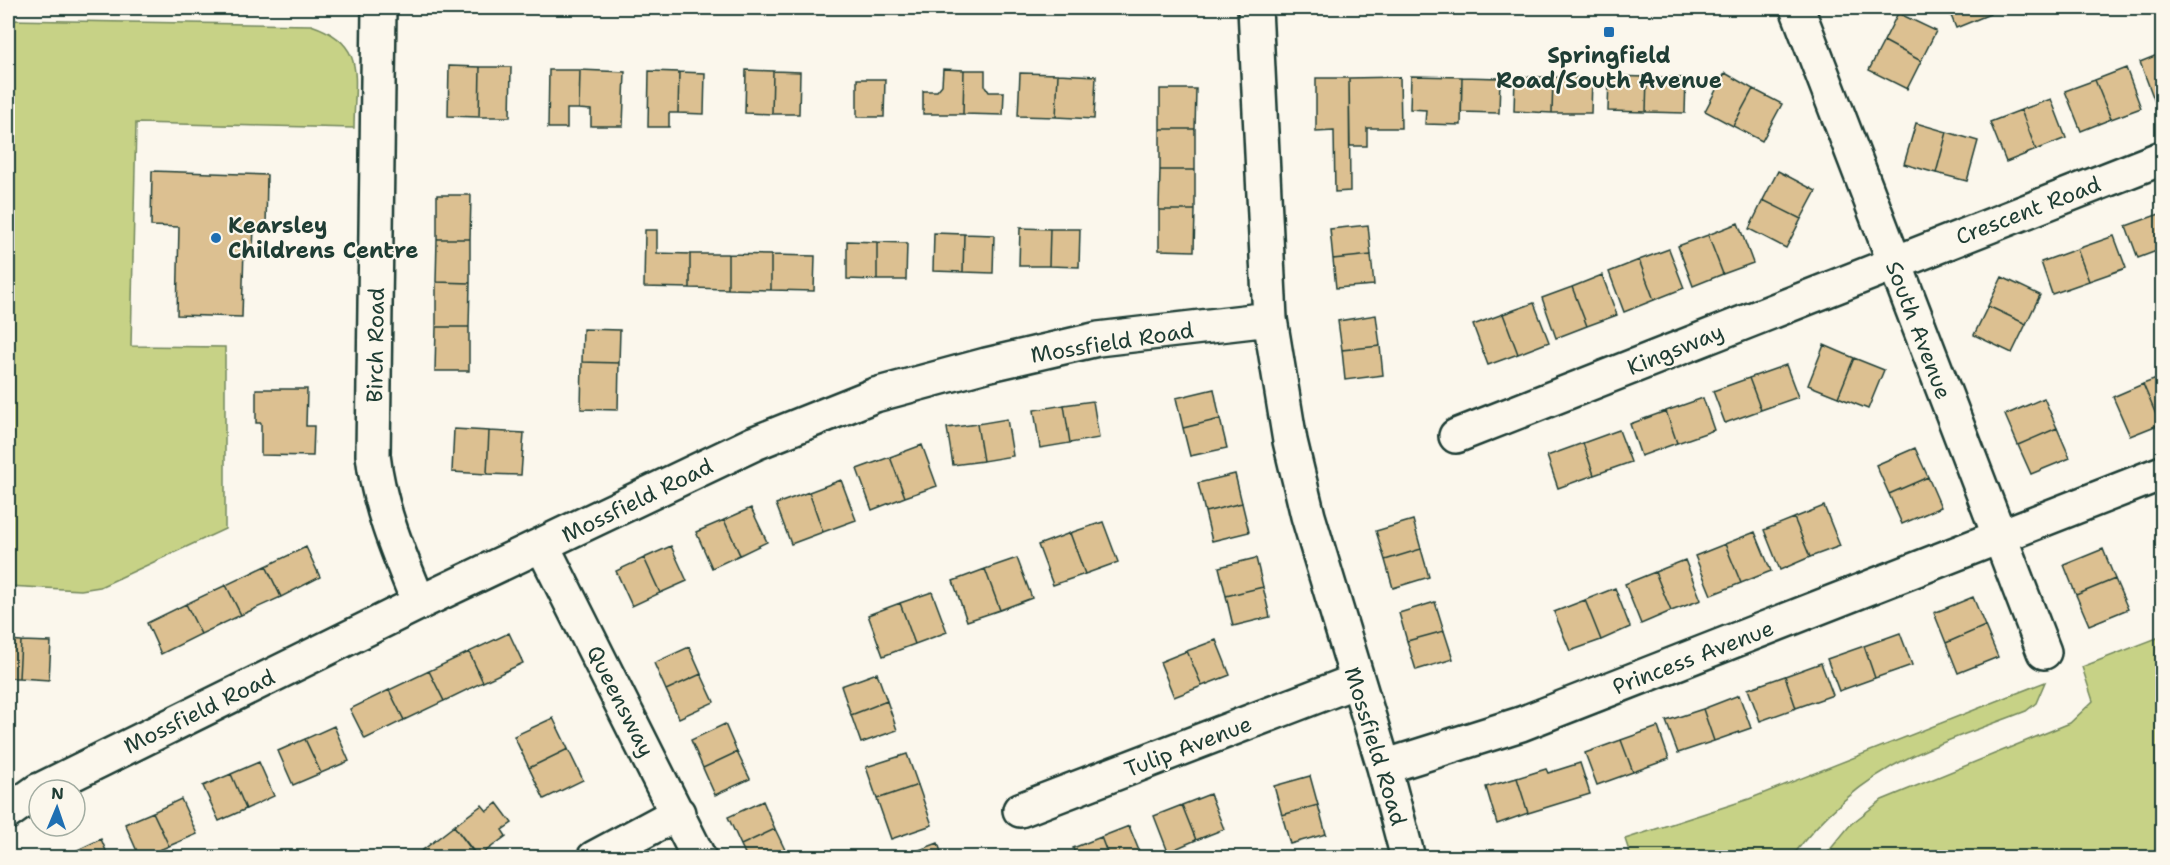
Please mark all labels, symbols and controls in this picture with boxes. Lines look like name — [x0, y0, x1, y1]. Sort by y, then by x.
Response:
marker: Springfield Road/South Avenue — [1602, 25, 1616, 39]
place label: Springfield Road/South Avenue — [1496, 41, 1722, 95]
street label: Crescent Road — [1952, 169, 2105, 251]
place label: Kearsley Childrens Centre — [228, 211, 418, 265]
marker: Kearsley Childrens Centre — [209, 231, 223, 245]
street label: South Avenue — [1879, 257, 1958, 404]
street label: Birch Road — [360, 287, 391, 403]
street label: Mossfield Road — [1029, 315, 1196, 370]
street label: Kingsway — [1623, 317, 1728, 382]
street label: Mossfield Road — [557, 451, 718, 550]
street label: Princess Avenue — [1608, 613, 1778, 702]
street label: Queensway — [580, 641, 661, 762]
street label: Mossfield Road — [119, 662, 280, 761]
street label: Mossfield Road — [1338, 663, 1413, 829]
street label: Tulip Avenue — [1120, 709, 1256, 784]
north arrow — [27, 778, 87, 838]
text: N — [51, 783, 64, 804]

